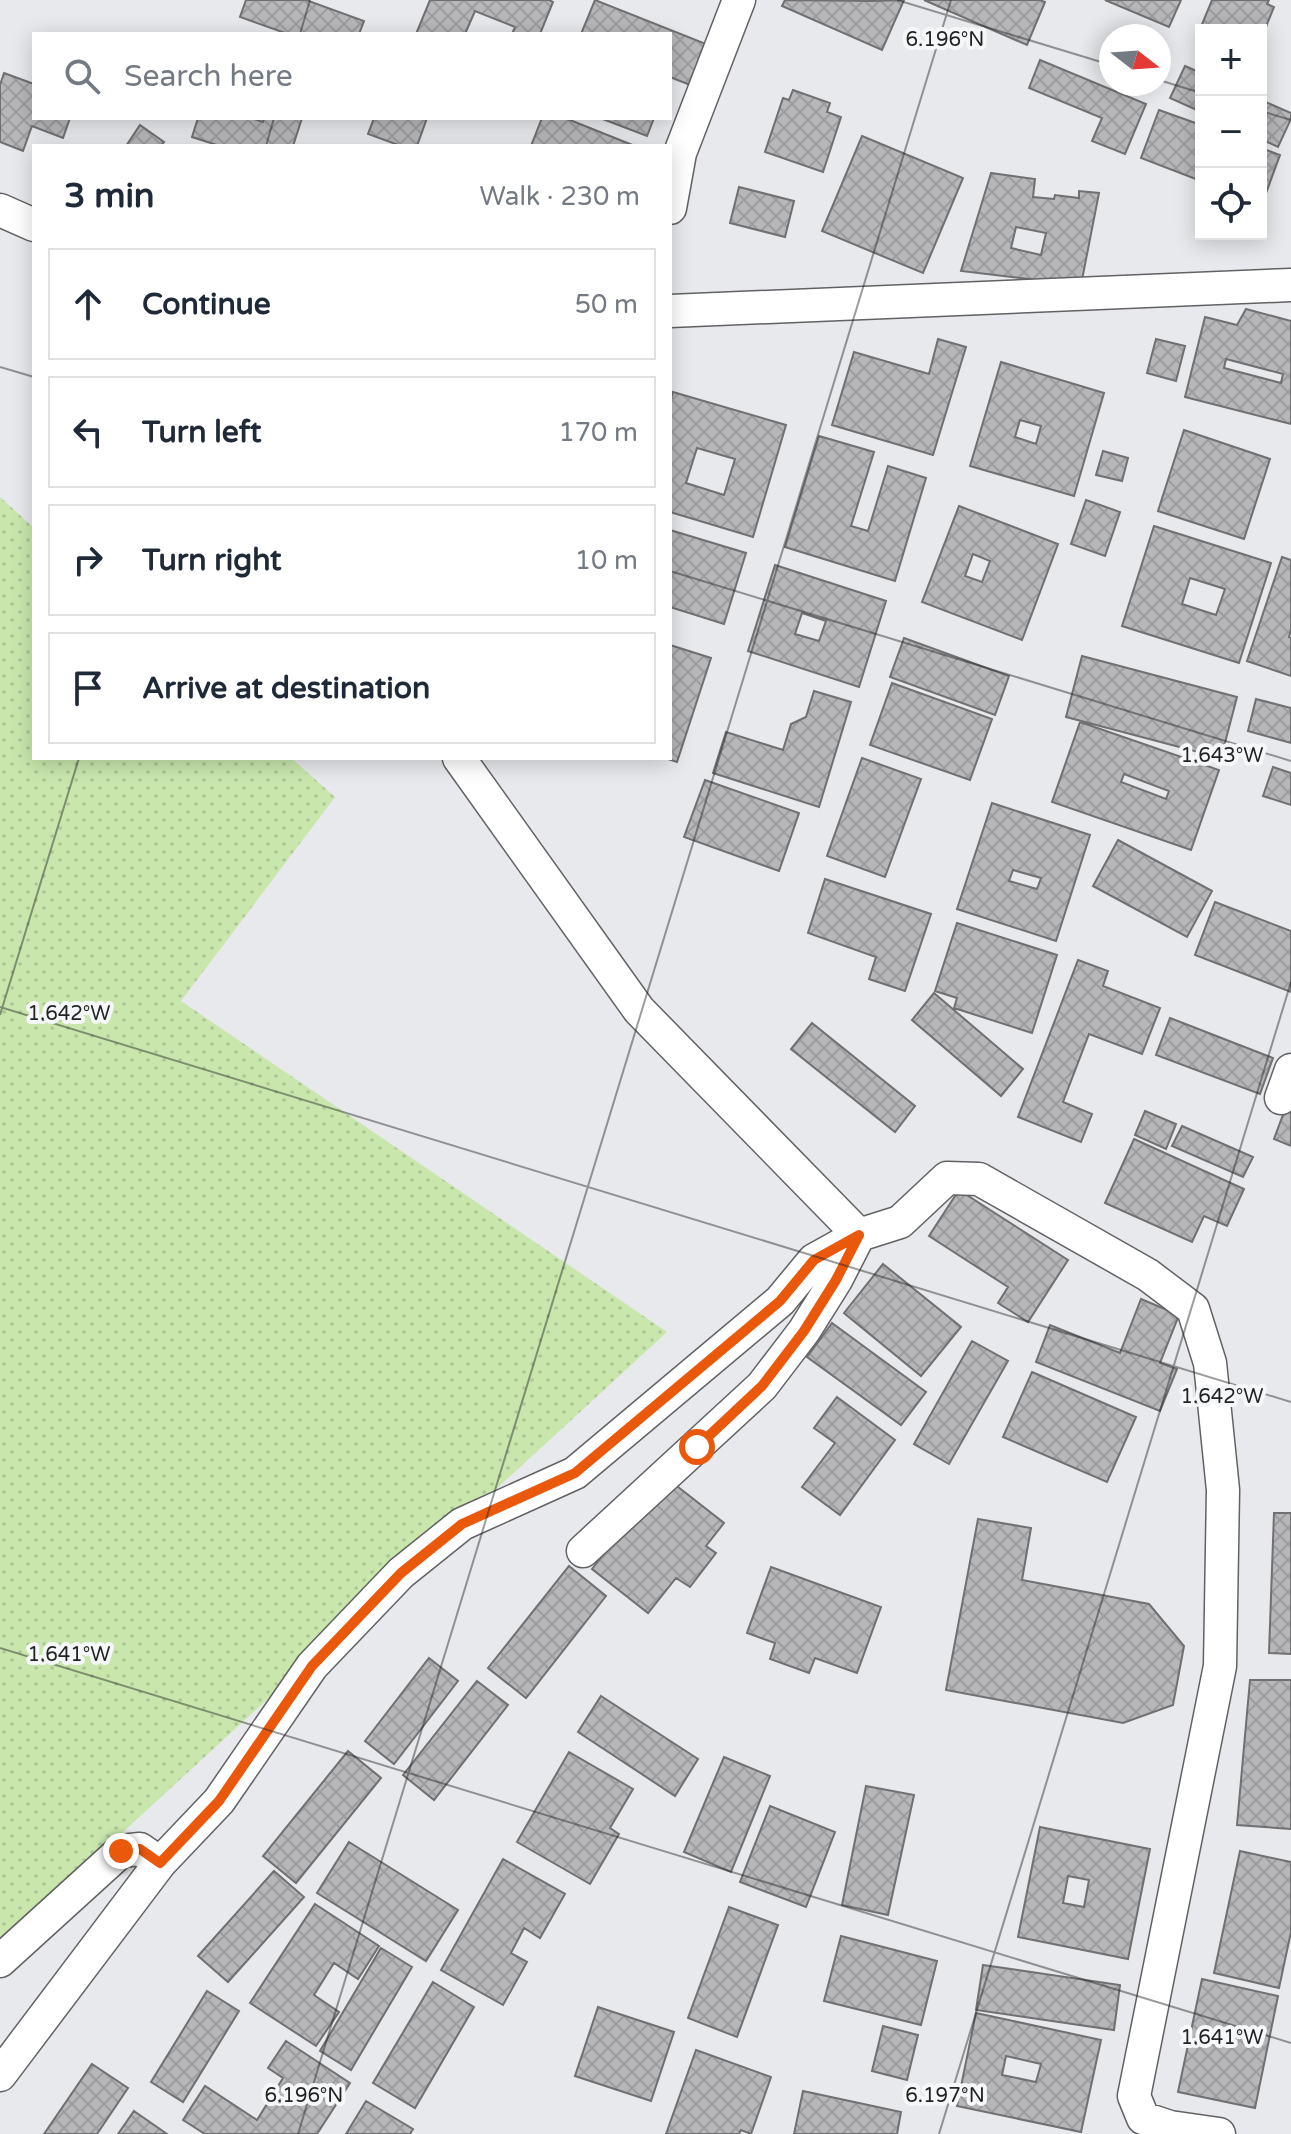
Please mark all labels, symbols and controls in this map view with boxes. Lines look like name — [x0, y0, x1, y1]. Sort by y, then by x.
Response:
north arrow — [1099, 24, 1171, 96]
map controls — [1195, 24, 1267, 240]
button: + — [1195, 24, 1267, 96]
text: 6.196°N — [906, 28, 984, 52]
search box — [32, 32, 672, 120]
icon: search — [60, 54, 104, 98]
text: Search here — [124, 58, 293, 95]
button: − — [1195, 96, 1267, 168]
button: locate — [1195, 168, 1267, 240]
text: 3 min — [64, 176, 155, 217]
text: Walk · 230 m — [480, 181, 640, 212]
icon: ahead — [66, 282, 110, 326]
text: Continue — [142, 286, 271, 323]
text: 50 m — [575, 289, 638, 320]
icon: left — [66, 410, 110, 454]
text: Turn left — [142, 414, 261, 451]
text: 170 m — [558, 417, 638, 448]
icon: right — [66, 538, 110, 582]
text: Turn right — [142, 542, 282, 579]
text: 10 m — [575, 545, 638, 576]
icon: arrive — [66, 666, 110, 710]
text: Arrive at destination — [142, 670, 430, 707]
text: 1.643°W — [1180, 744, 1264, 768]
text: 1.642°W — [27, 1002, 111, 1026]
text: 1.642°W — [1180, 1385, 1264, 1409]
route start — [679, 1429, 715, 1465]
text: 1.641°W — [27, 1643, 111, 1667]
route end — [103, 1833, 139, 1869]
text: 1.641°W — [1180, 2026, 1264, 2050]
text: 6.196°N — [265, 2084, 343, 2108]
text: 6.197°N — [905, 2084, 985, 2108]

